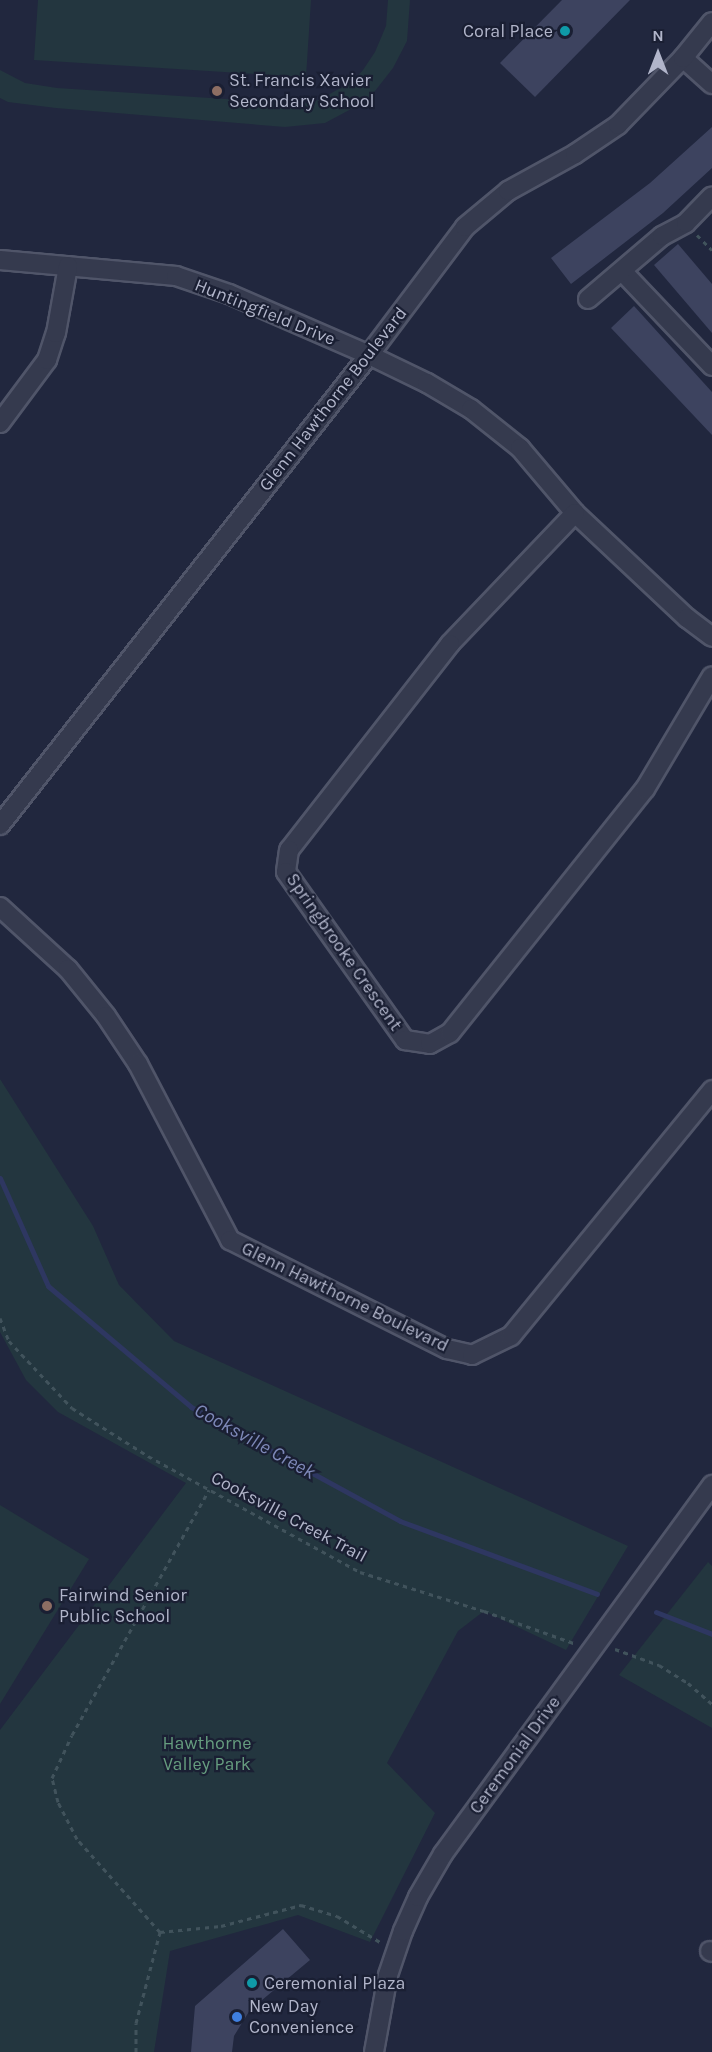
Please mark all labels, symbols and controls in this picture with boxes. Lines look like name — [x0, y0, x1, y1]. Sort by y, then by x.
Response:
place label: Coral Place — [463, 20, 553, 42]
marker: Coral Place — [558, 24, 572, 38]
north arrow — [628, 24, 688, 84]
text: N — [652, 26, 664, 45]
place label: St. Francis Xavier Secondary School — [229, 70, 375, 112]
marker: St. Francis Xavier Secondary School — [210, 84, 224, 98]
street label: Huntingfield Drive — [192, 274, 338, 350]
street label: Glenn Hawthorne Boulevard — [254, 303, 412, 495]
street label: Springbrooke Crescent — [281, 869, 407, 1035]
street label: Glenn Hawthorne Boulevard — [238, 1237, 452, 1357]
water label: Cooksville Creek — [190, 1398, 320, 1484]
street label: Cooksville Creek Trail — [207, 1467, 371, 1567]
place label: Fairwind Senior Public School — [59, 1585, 187, 1628]
marker: Fairwind Senior Public School — [40, 1599, 54, 1613]
street label: Ceremonial Drive — [465, 1692, 565, 1818]
park label: Hawthorne Valley Park — [162, 1733, 252, 1776]
place label: Ceremonial Plaza — [264, 1972, 406, 1994]
marker: Ceremonial Plaza — [245, 1976, 259, 1990]
place label: New Day Convenience — [249, 1996, 354, 2038]
marker: New Day Convenience — [230, 2010, 244, 2024]

